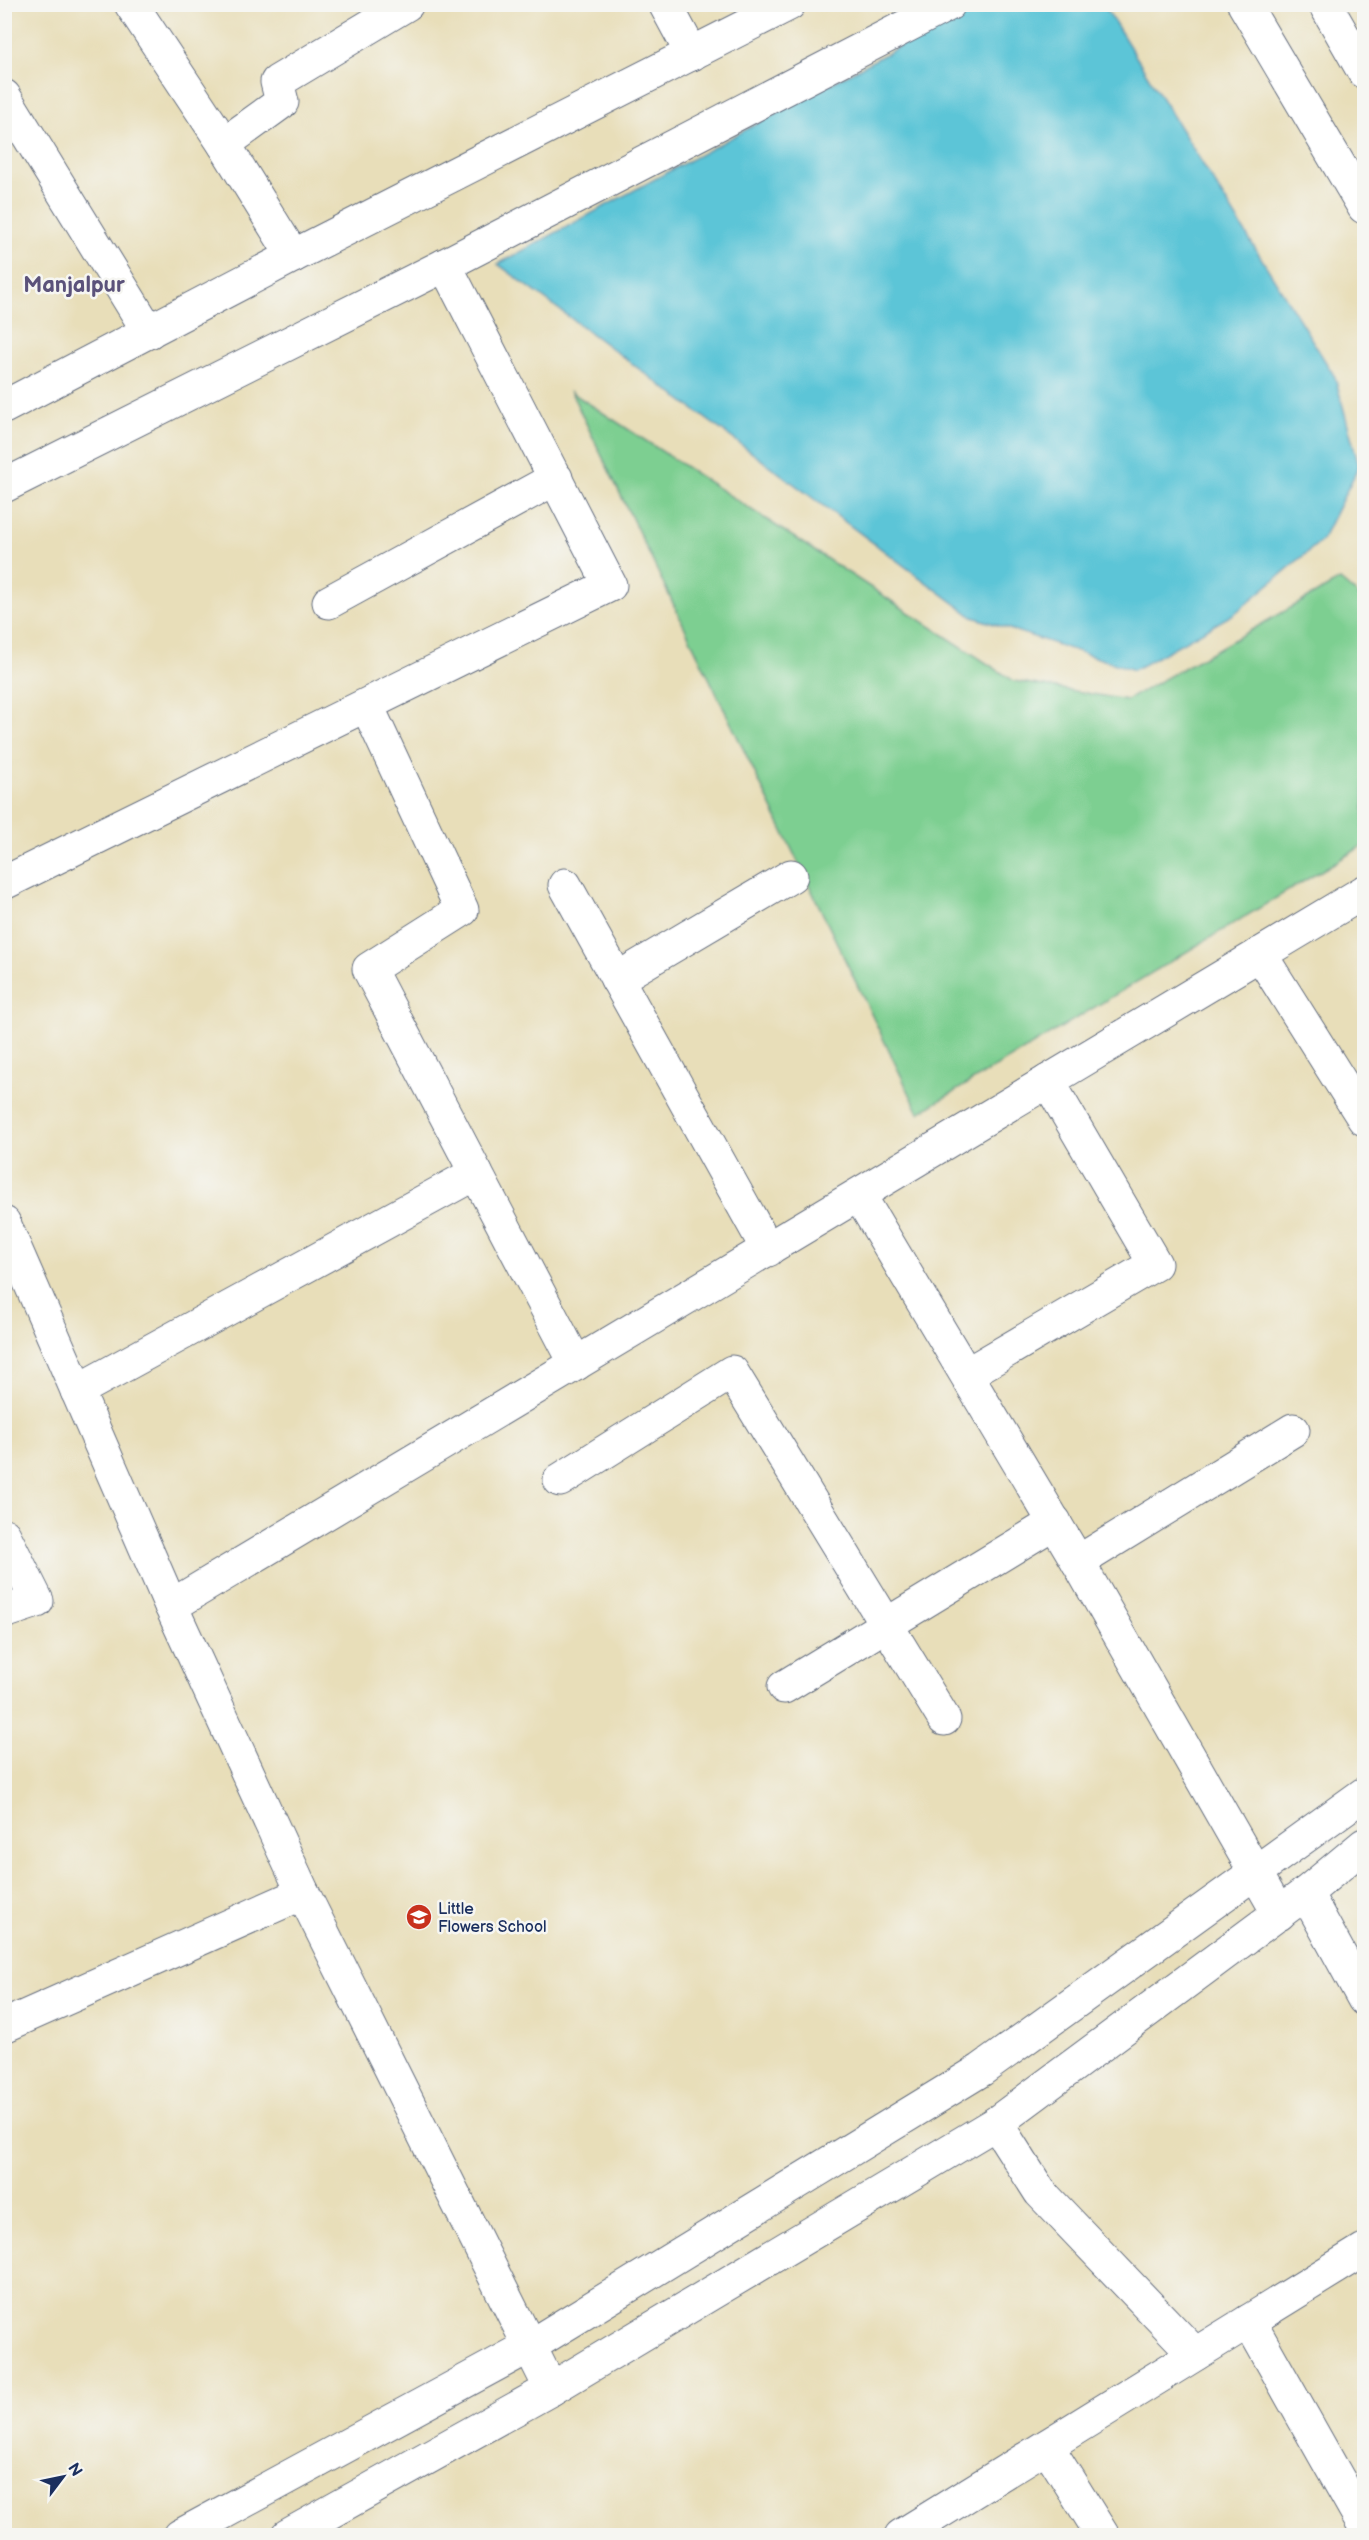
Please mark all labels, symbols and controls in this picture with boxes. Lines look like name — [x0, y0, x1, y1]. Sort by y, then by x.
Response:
district label: Manjalpur — [23, 272, 125, 299]
place label: Little Flowers School — [438, 1900, 547, 1937]
school or university icon: Little Flowers School — [404, 1902, 434, 1932]
north arrow — [33, 2447, 93, 2507]
text: N — [63, 2460, 86, 2480]

